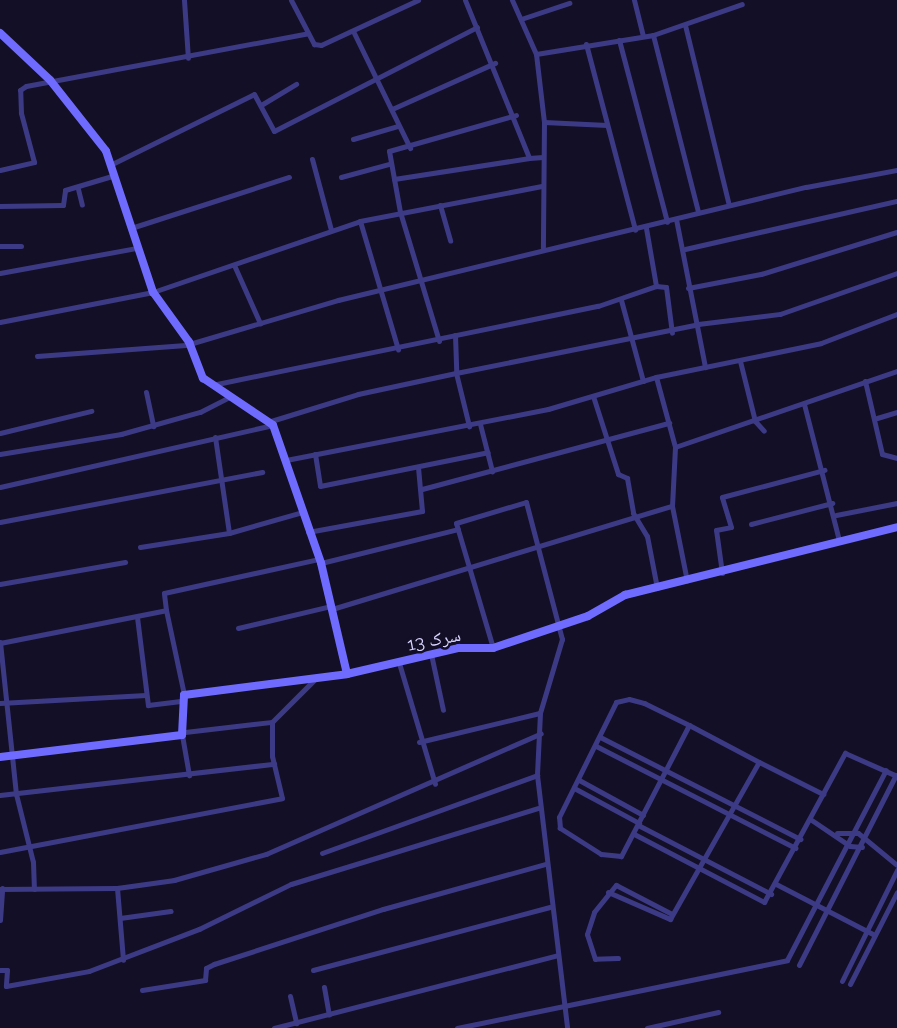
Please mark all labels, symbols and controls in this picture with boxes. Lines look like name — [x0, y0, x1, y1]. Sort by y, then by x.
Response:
street label: سرک 13 — [405, 624, 463, 656]

